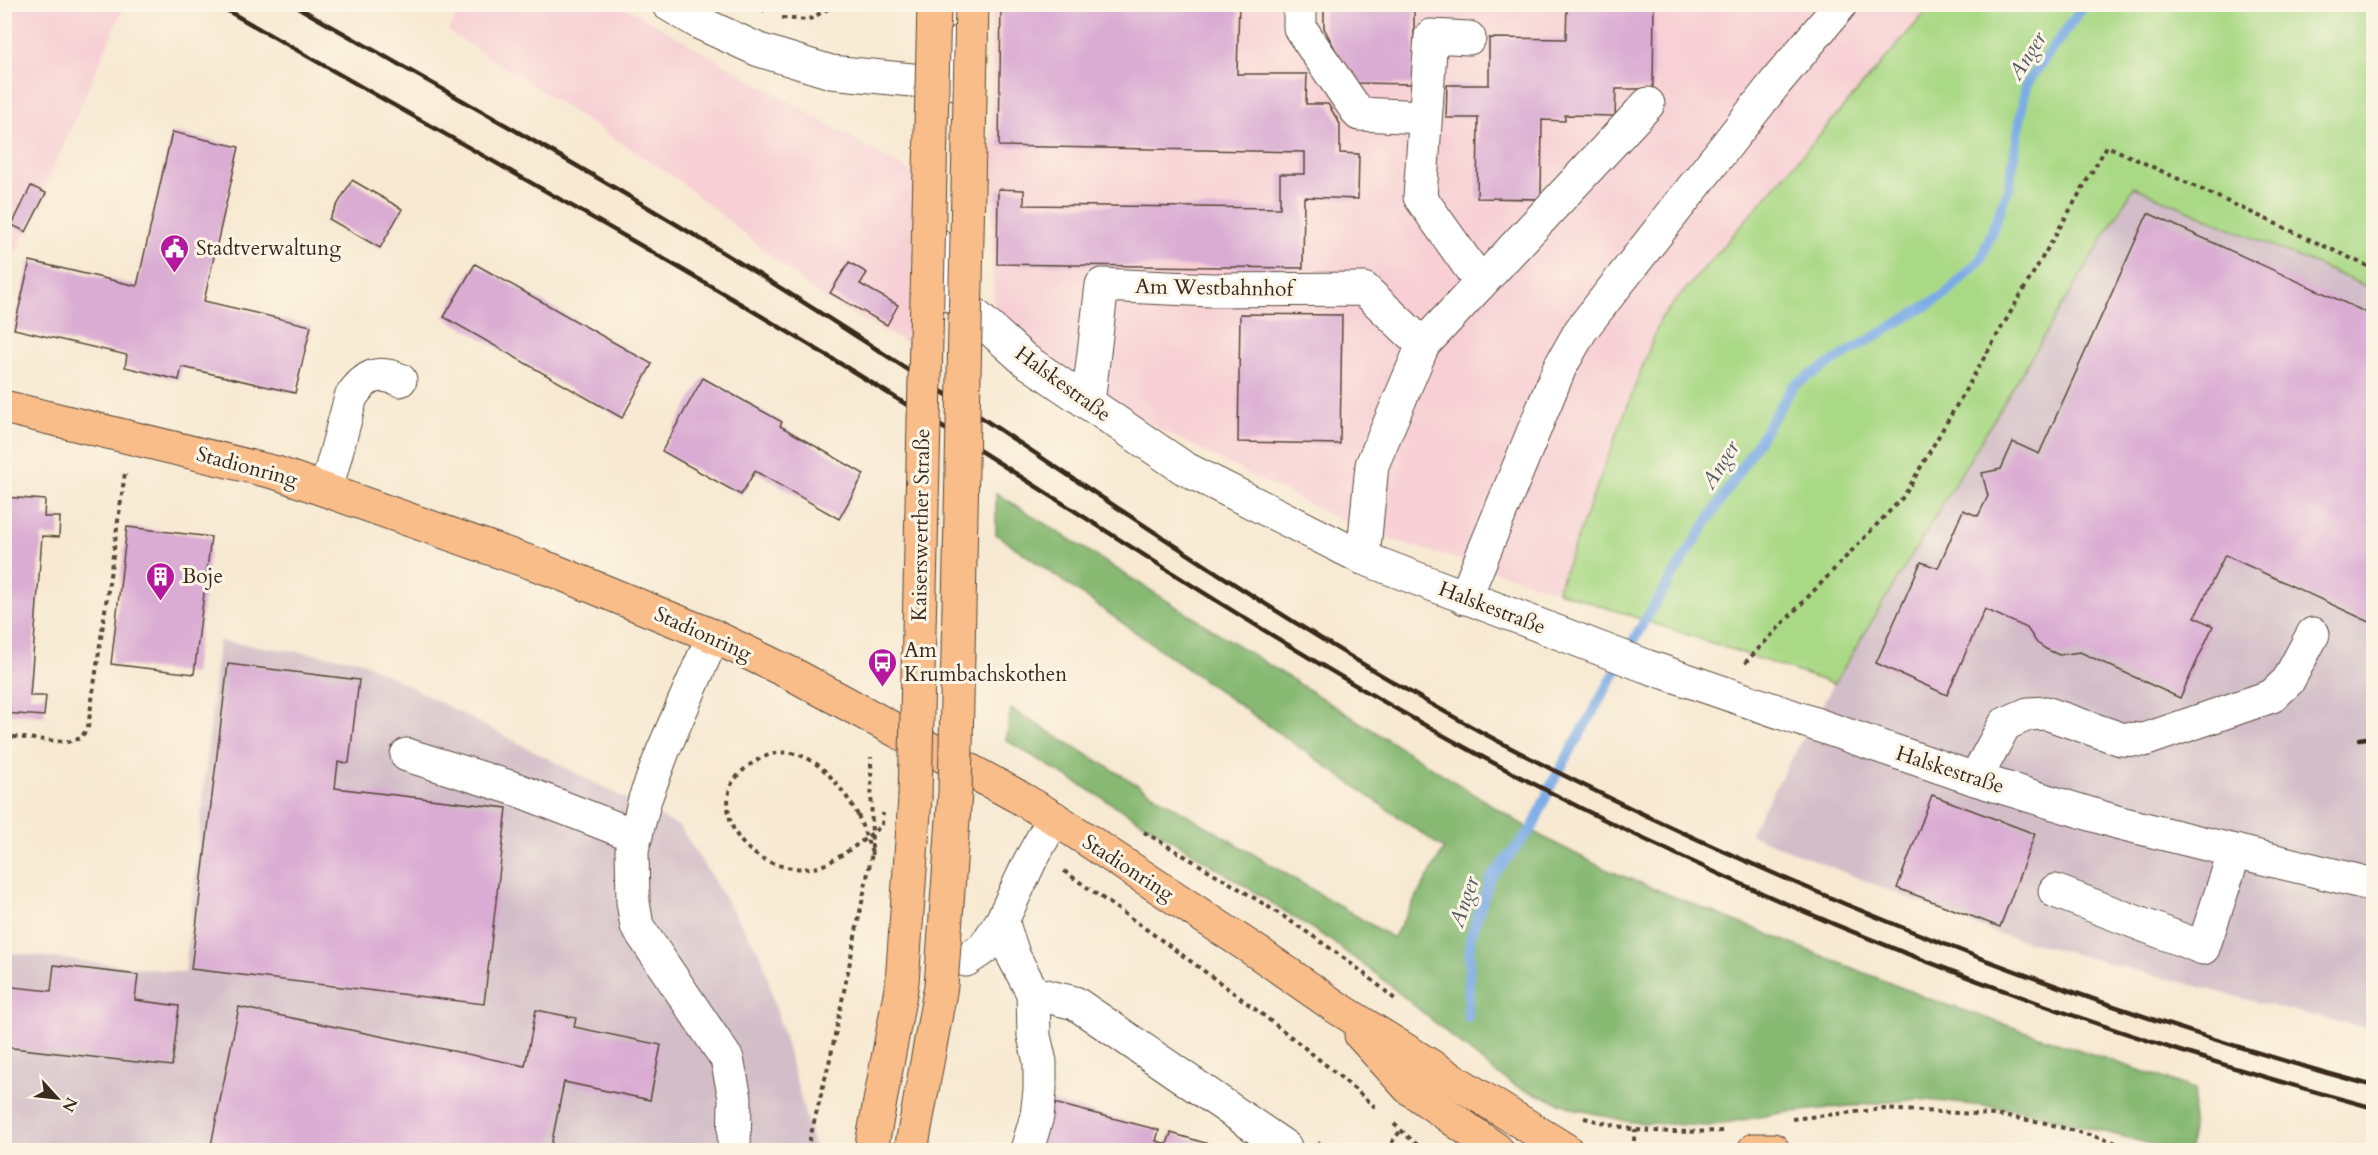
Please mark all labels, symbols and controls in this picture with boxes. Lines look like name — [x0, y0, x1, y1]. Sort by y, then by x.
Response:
water label: Anger — [2000, 25, 2054, 87]
public building icon: Stadtverwaltung — [159, 232, 191, 274]
place label: Stadtverwaltung — [196, 234, 341, 263]
street label: Am Westbahnhof — [1135, 272, 1297, 304]
street label: Halskestraße — [1009, 339, 1117, 429]
street label: Kaiserswerther Straße — [905, 428, 937, 622]
water label: Anger — [1693, 434, 1747, 496]
street label: Stadionring — [193, 440, 301, 495]
building icon: Boje — [145, 560, 177, 602]
place label: Boje — [182, 562, 223, 591]
street label: Halskestraße — [1434, 574, 1550, 642]
street label: Stadionring — [650, 600, 757, 668]
place label: Am Krumbachskothen — [904, 636, 1067, 689]
bus stop icon: Am Krumbachskothen — [867, 646, 899, 688]
street label: Halskestraße — [1892, 739, 2008, 801]
street label: Stadionring — [1077, 828, 1180, 909]
water label: Anger — [1441, 872, 1487, 932]
north arrow — [27, 1068, 87, 1128]
text: N — [56, 1093, 82, 1116]

